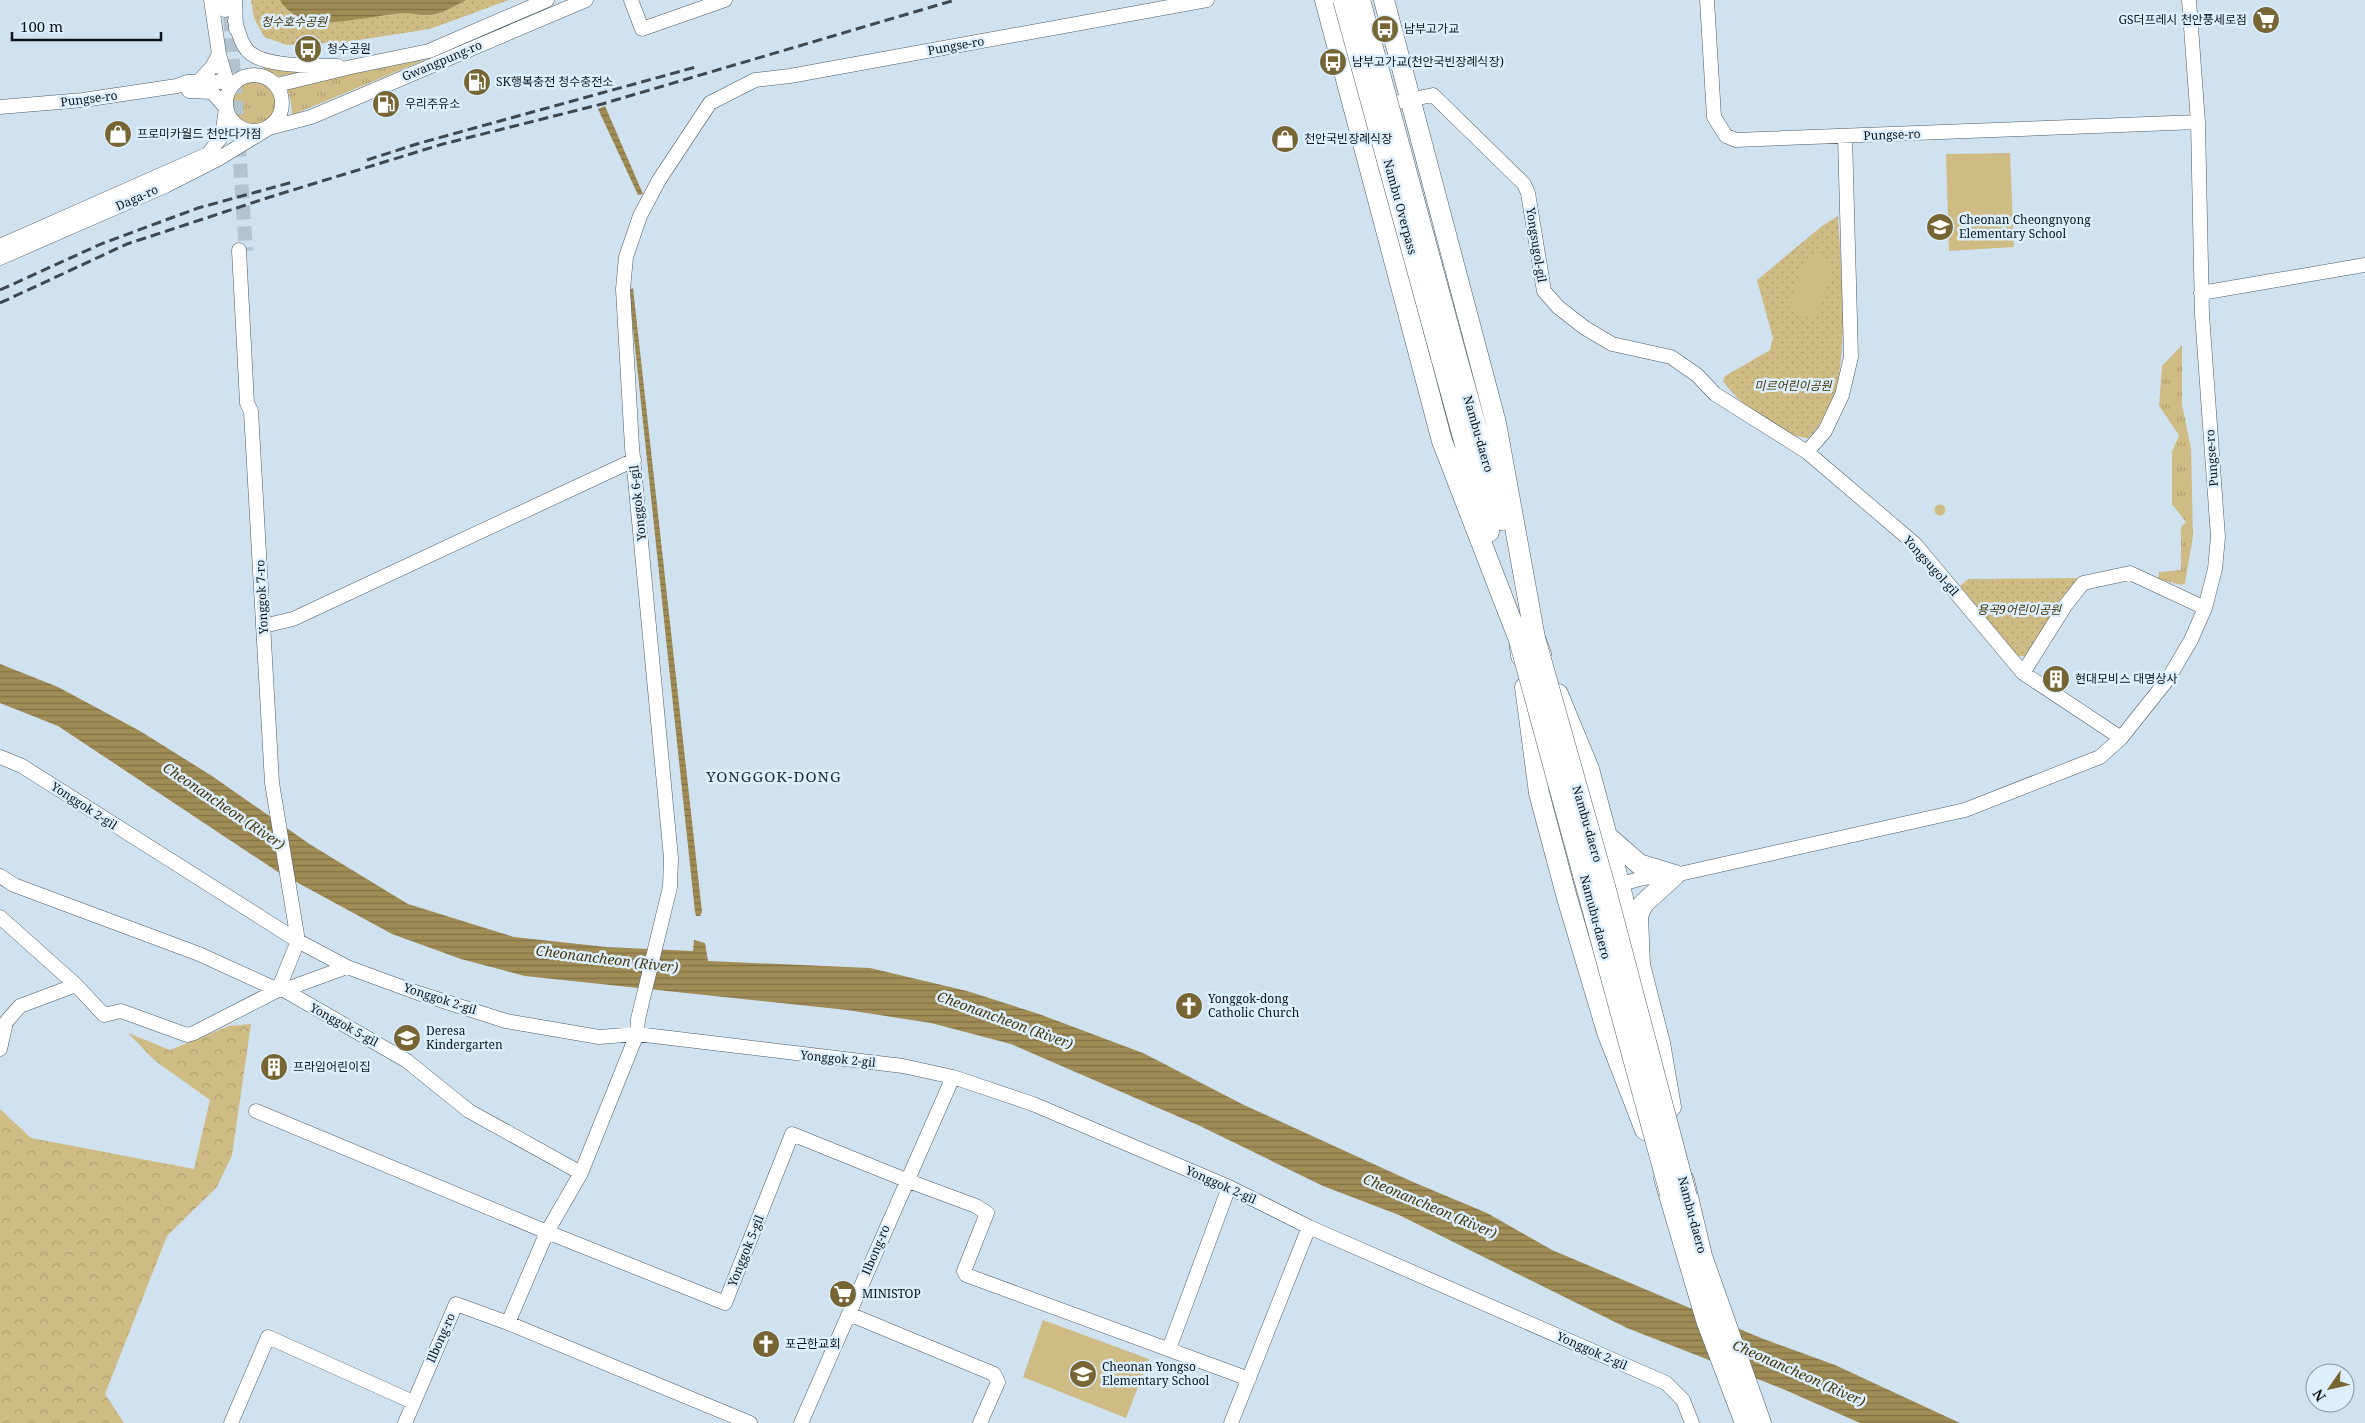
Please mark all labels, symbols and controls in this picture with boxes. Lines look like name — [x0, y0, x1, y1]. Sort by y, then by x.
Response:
supermarket icon: GS더프레시 천안풍세로점 — [2251, 5, 2281, 35]
scale bar — [12, 10, 161, 42]
place label: GS더프레시 천안풍세로점 — [2118, 11, 2247, 28]
park label: 청수호수공원 — [261, 13, 328, 30]
bus stop icon: 남부고가교 — [1370, 14, 1400, 44]
text: 100 m — [20, 16, 63, 36]
place label: 남부고가교 — [1404, 20, 1459, 37]
street label: Pungse-ro — [926, 32, 986, 59]
bus stop icon: 청수공원 — [293, 34, 323, 64]
street label: Gwangpung-ro — [399, 36, 484, 85]
place label: 청수공원 — [327, 40, 371, 57]
bus stop icon: 남부고가교(천안국빈장례식장) — [1318, 47, 1348, 77]
place label: 남부고가교(천안국빈장례식장) — [1352, 53, 1504, 70]
fuel station icon: SK행복충전 청수충전소 — [462, 67, 492, 97]
place label: SK행복충전 청수충전소 — [496, 73, 613, 90]
street label: Pungse-ro — [60, 87, 118, 110]
fuel station icon: 우리주유소 — [371, 89, 401, 119]
place label: 우리주유소 — [405, 95, 460, 112]
shop icon: 프로미카월드 천안다가점 — [103, 119, 133, 149]
shop icon: 천안국빈장례식장 — [1270, 124, 1300, 154]
place label: 프로미카월드 천안다가점 — [137, 125, 262, 142]
street label: Pungse-ro — [1863, 125, 1921, 144]
place label: 천안국빈장례식장 — [1304, 130, 1392, 147]
street label: Nambu Overpass — [1380, 157, 1421, 257]
street label: Daga-ro — [113, 181, 161, 214]
street label: Yongsugol-gil — [1522, 205, 1551, 284]
place label: Cheonan Cheongnyong Elementary School — [1959, 211, 2091, 242]
school or university icon: Cheonan Cheongnyong Elementary School — [1925, 212, 1955, 242]
park label: 미르어린이공원 — [1754, 377, 1833, 394]
street label: Nambu-daero — [1459, 394, 1498, 474]
street label: Pungse-ro — [2201, 429, 2222, 487]
street label: Yonggok 6-gil — [625, 464, 650, 543]
street label: Yongsugol-gil — [1899, 531, 1963, 600]
street label: Yonggok 7-ro — [251, 559, 272, 636]
park label: 용곡9어린이공원 — [1977, 601, 2062, 618]
building icon: 현대모비스 대명상사 — [2041, 664, 2071, 694]
place label: 현대모비스 대명상사 — [2075, 670, 2177, 687]
water label: Cheonancheon (River) — [160, 758, 289, 854]
district label: YONGGOK-DONG — [705, 766, 842, 786]
street label: Yonggok 2-gil — [47, 777, 121, 833]
street label: Nambu-daero — [1568, 784, 1607, 864]
street label: Namubu-daero — [1576, 873, 1615, 961]
water label: Cheonancheon (River) — [535, 940, 680, 977]
street label: Yonggok 2-gil — [401, 978, 479, 1018]
water label: Cheonancheon (River) — [935, 986, 1076, 1053]
place label: Yonggok-dong Catholic Church — [1207, 990, 1300, 1021]
church icon: Yonggok-dong Catholic Church — [1174, 991, 1204, 1021]
street label: Yonggok 5-gil — [306, 998, 382, 1050]
place label: Deresa Kindergarten — [426, 1022, 503, 1053]
school or university icon: Deresa Kindergarten — [392, 1023, 422, 1053]
street label: Yonggok 2-gil — [799, 1046, 877, 1071]
building icon: 프라임어린이집 — [259, 1052, 289, 1082]
place label: 프라임어린이집 — [293, 1058, 370, 1075]
street label: Yonggok 2-gil — [1182, 1161, 1260, 1208]
water label: Cheonancheon (River) — [1360, 1169, 1500, 1242]
street label: Nambu-daero — [1674, 1174, 1711, 1255]
street label: Yonggok 5-gil — [723, 1212, 768, 1290]
street label: Ilbong-ro — [857, 1222, 894, 1277]
supermarket icon: MINISTOP — [828, 1279, 858, 1309]
place label: MINISTOP — [862, 1285, 921, 1302]
street label: Ilbong-ro — [422, 1310, 459, 1365]
street label: Yonggok 2-gil — [1553, 1327, 1631, 1374]
church icon: 포근한교회 — [751, 1329, 781, 1359]
place label: 포근한교회 — [785, 1335, 840, 1352]
water label: Cheonancheon (River) — [1730, 1335, 1869, 1410]
place label: Cheonan Yongso Elementary School — [1102, 1358, 1210, 1389]
school or university icon: Cheonan Yongso Elementary School — [1068, 1359, 1098, 1389]
north arrow — [2305, 1363, 2355, 1413]
text: N — [2308, 1386, 2330, 1405]

